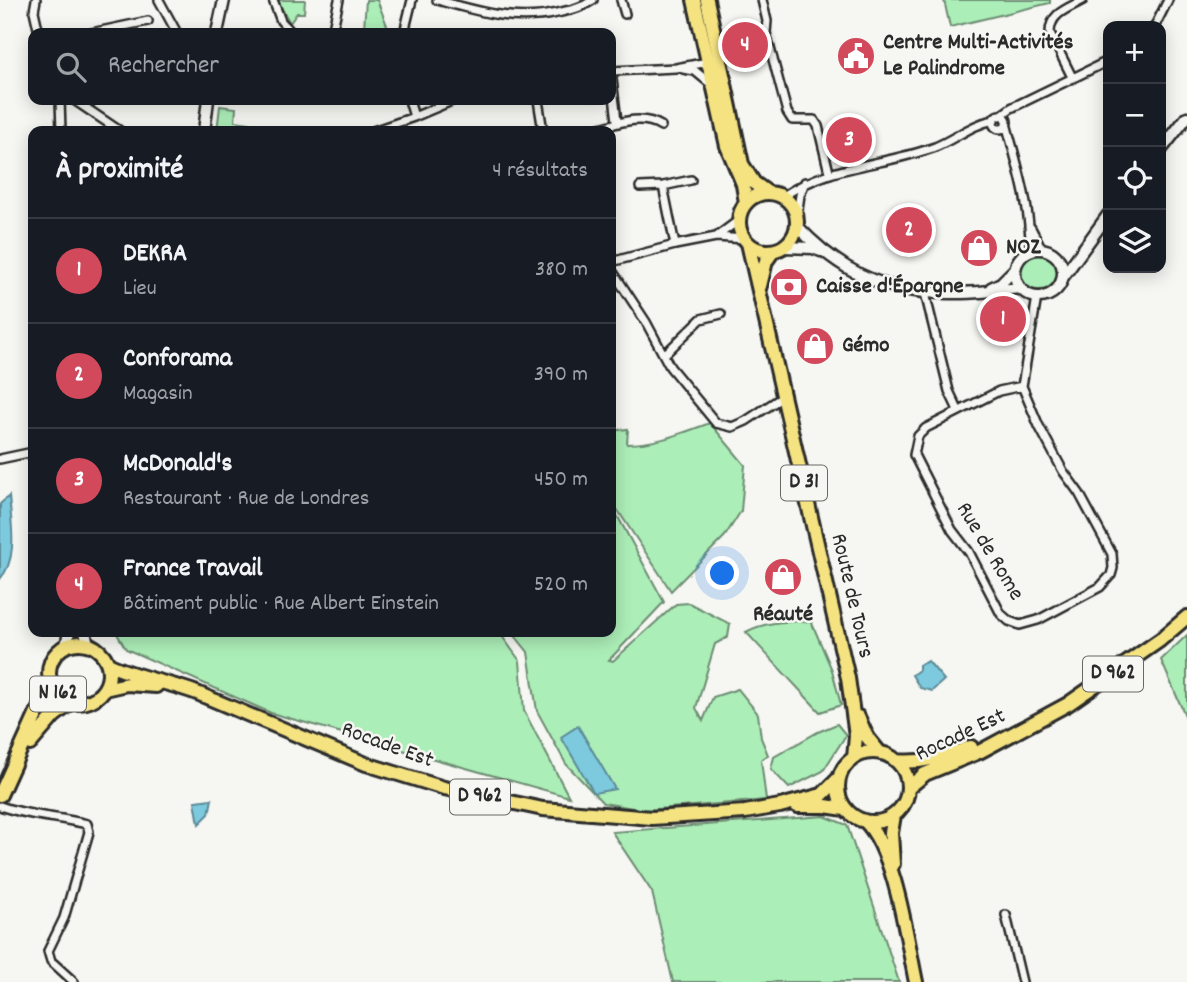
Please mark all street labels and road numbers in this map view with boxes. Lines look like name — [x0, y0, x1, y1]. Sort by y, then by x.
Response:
road number: D 31 — [781, 466, 827, 500]
street label: Rue de Rome — [947, 496, 1031, 608]
street label: Route de Tours — [821, 530, 881, 662]
road number: D 962 — [1083, 656, 1143, 692]
road number: N 162 — [30, 676, 86, 712]
street label: Rocade Est — [910, 701, 1012, 771]
street label: Rocade Est — [336, 714, 438, 778]
road number: D 962 — [450, 780, 510, 814]

